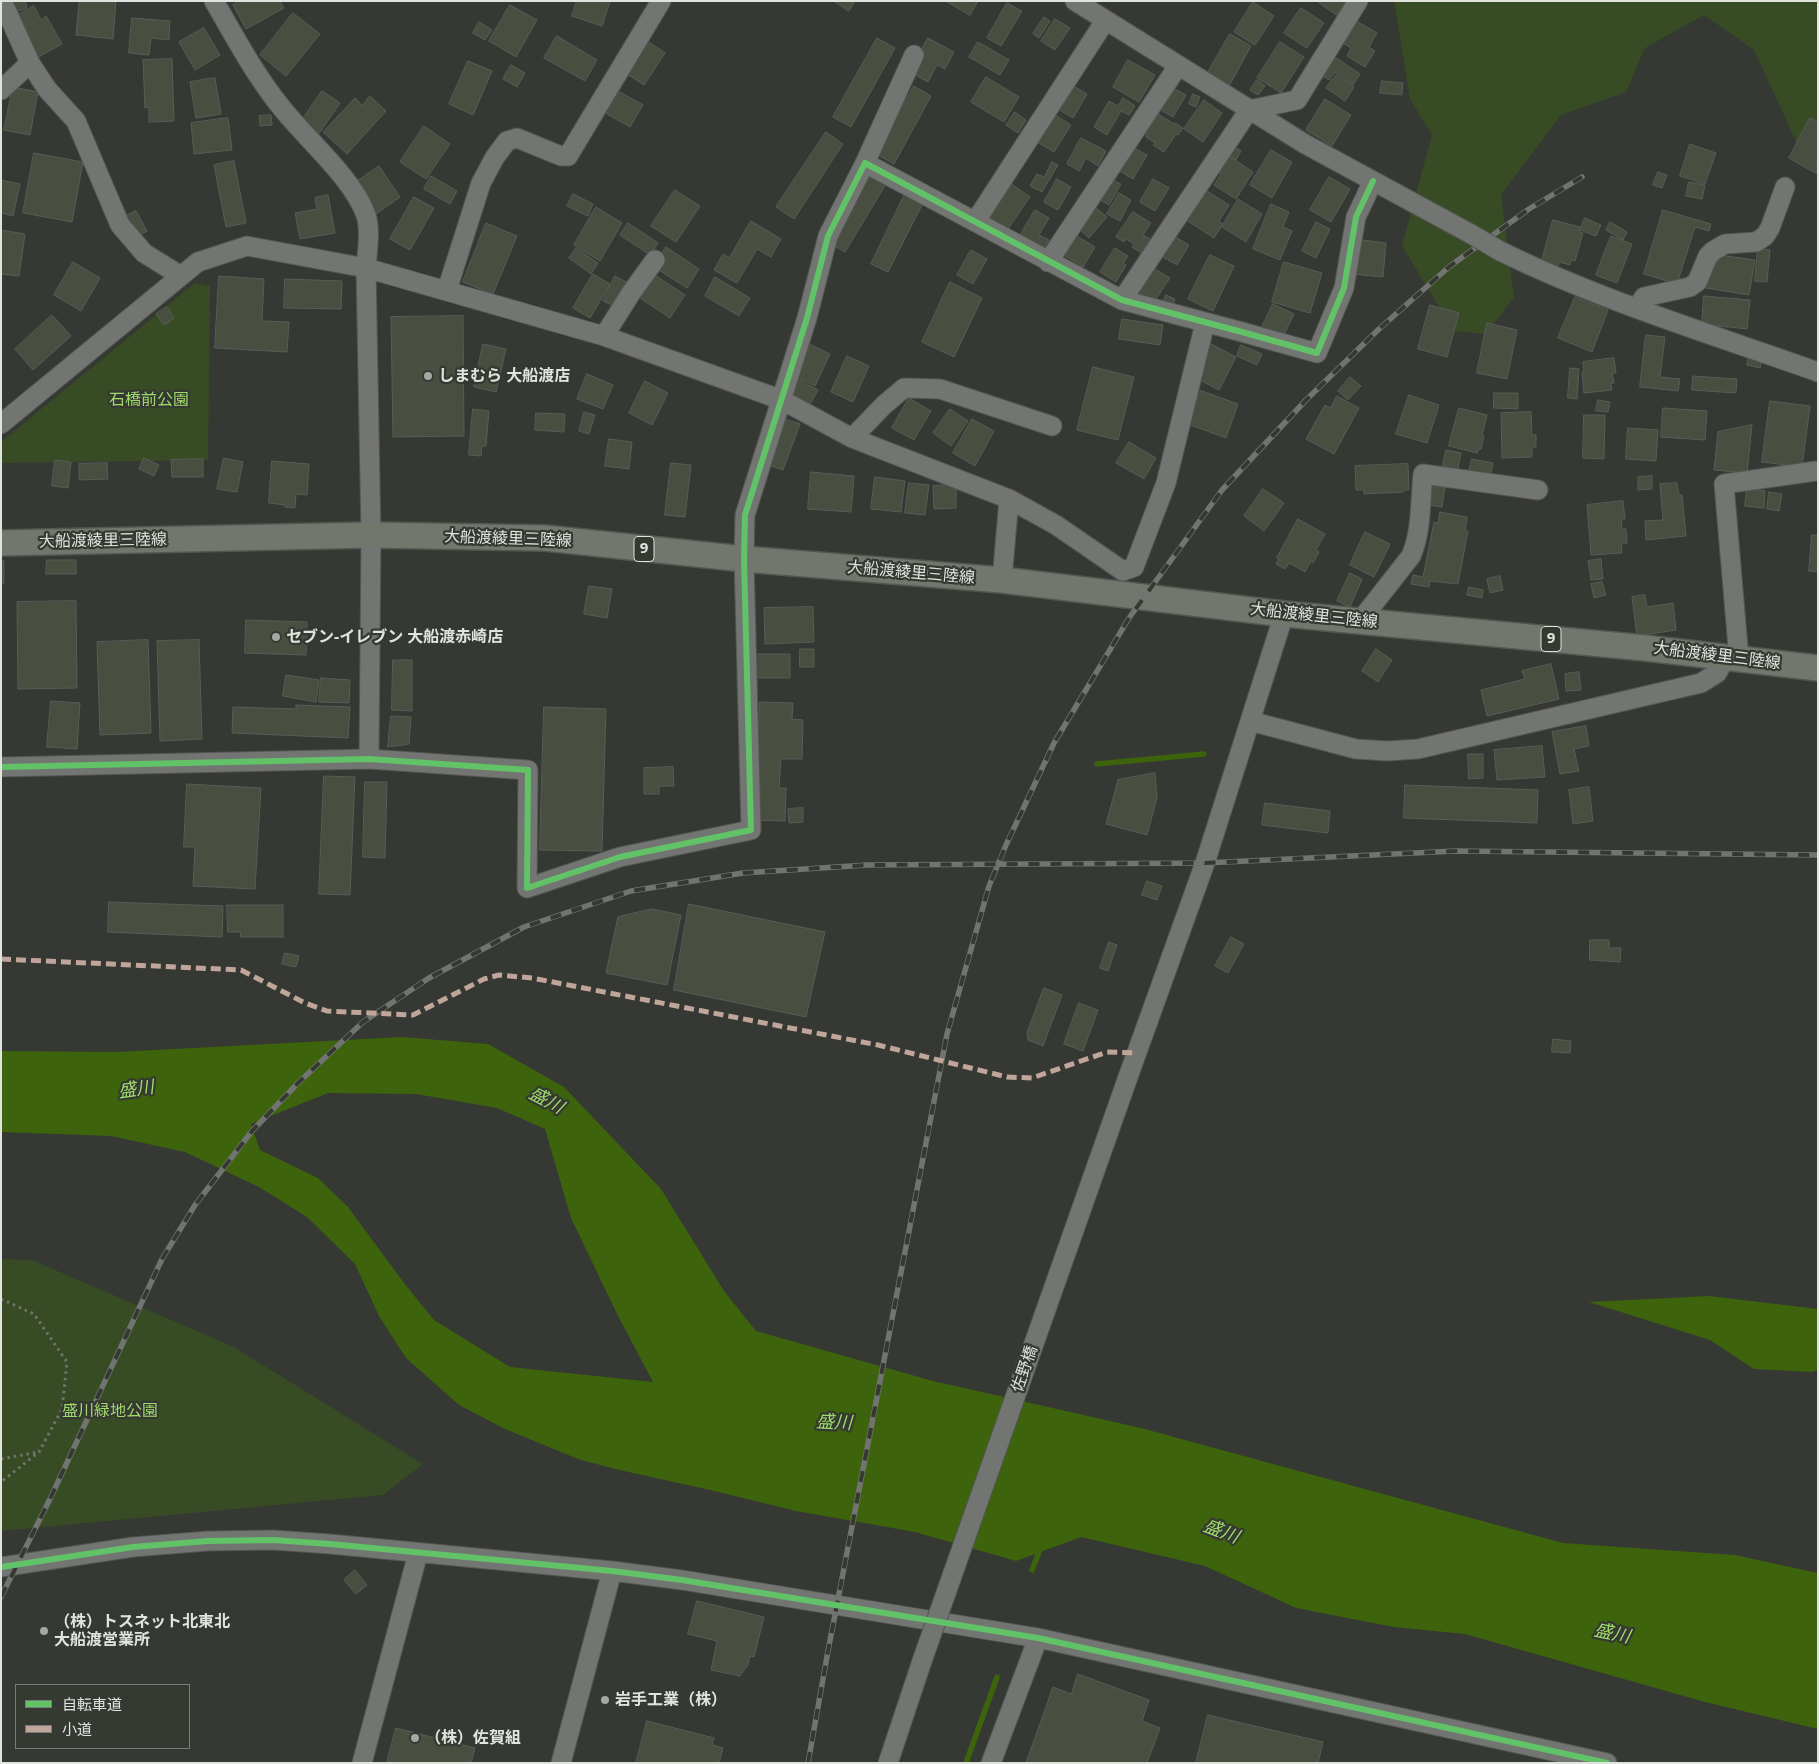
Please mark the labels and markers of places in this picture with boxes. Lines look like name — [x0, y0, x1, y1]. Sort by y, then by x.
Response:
place label: しまむら 大船渡店 — [438, 366, 570, 386]
marker: しまむら 大船渡店 — [422, 370, 434, 382]
place label: セブン-イレブン 大船渡赤崎店 — [286, 627, 503, 647]
marker: セブン-イレブン 大船渡赤崎店 — [270, 631, 282, 643]
place label: （株）トスネット北東北 大船渡営業所 — [54, 1612, 230, 1650]
marker: （株）トスネット北東北 大船渡営業所 — [38, 1625, 50, 1637]
place label: 岩手工業（株） — [615, 1690, 727, 1710]
marker: 岩手工業（株） — [599, 1694, 611, 1706]
place label: （株）佐賀組 — [425, 1728, 521, 1748]
marker: （株）佐賀組 — [409, 1732, 421, 1744]

